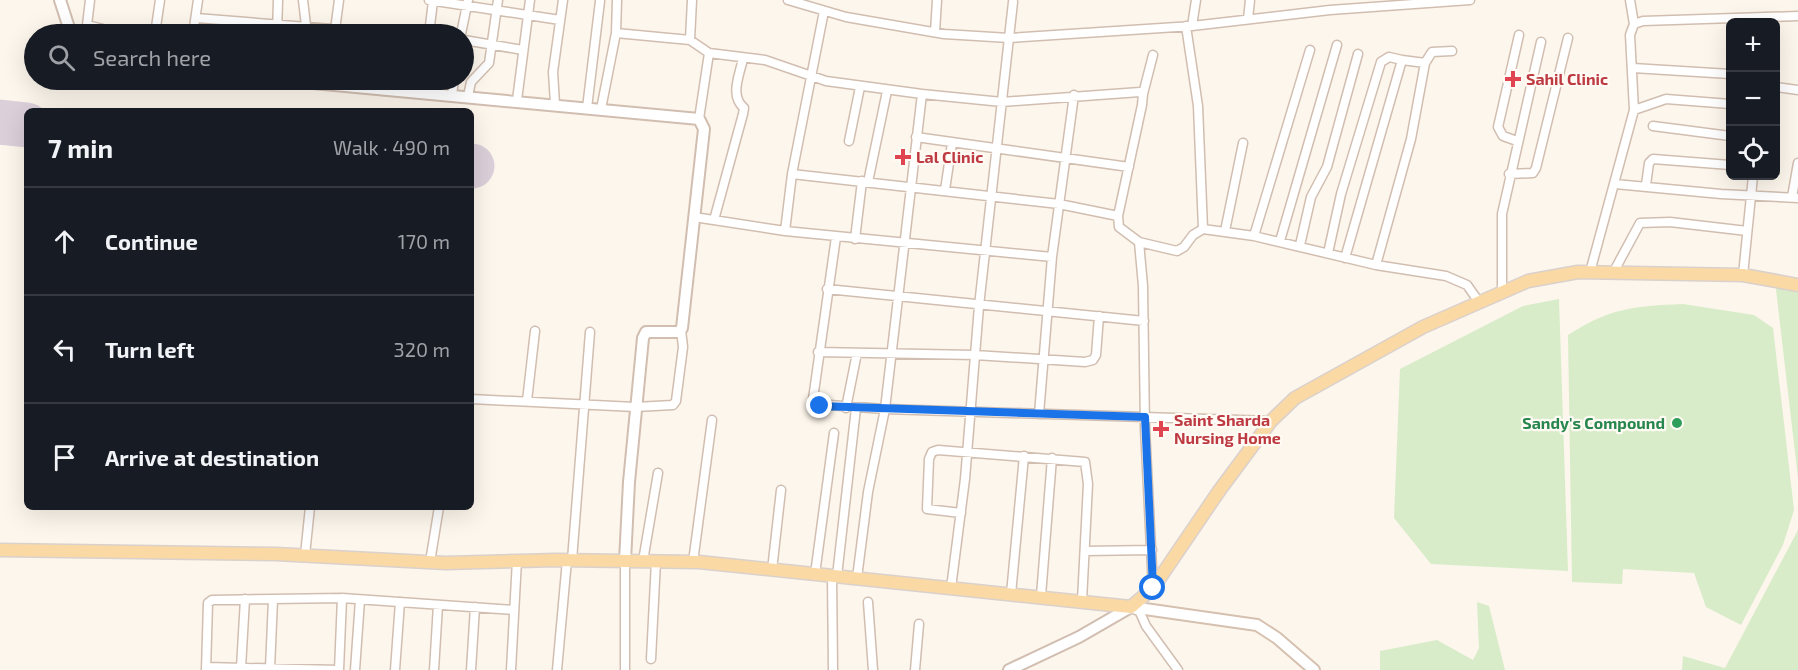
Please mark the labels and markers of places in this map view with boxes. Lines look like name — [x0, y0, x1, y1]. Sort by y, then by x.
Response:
place label: Sahil Clinic — [1526, 69, 1608, 88]
marker: Sahil Clinic — [1504, 70, 1522, 88]
place label: Lal Clinic — [916, 147, 983, 166]
marker: Lal Clinic — [894, 148, 912, 166]
place label: Saint Sharda Nursing Home — [1174, 410, 1281, 447]
place label: Sandy's Compound — [1522, 413, 1665, 433]
marker: Sandy's Compound — [1670, 416, 1684, 430]
marker: Saint Sharda Nursing Home — [1152, 420, 1170, 438]

